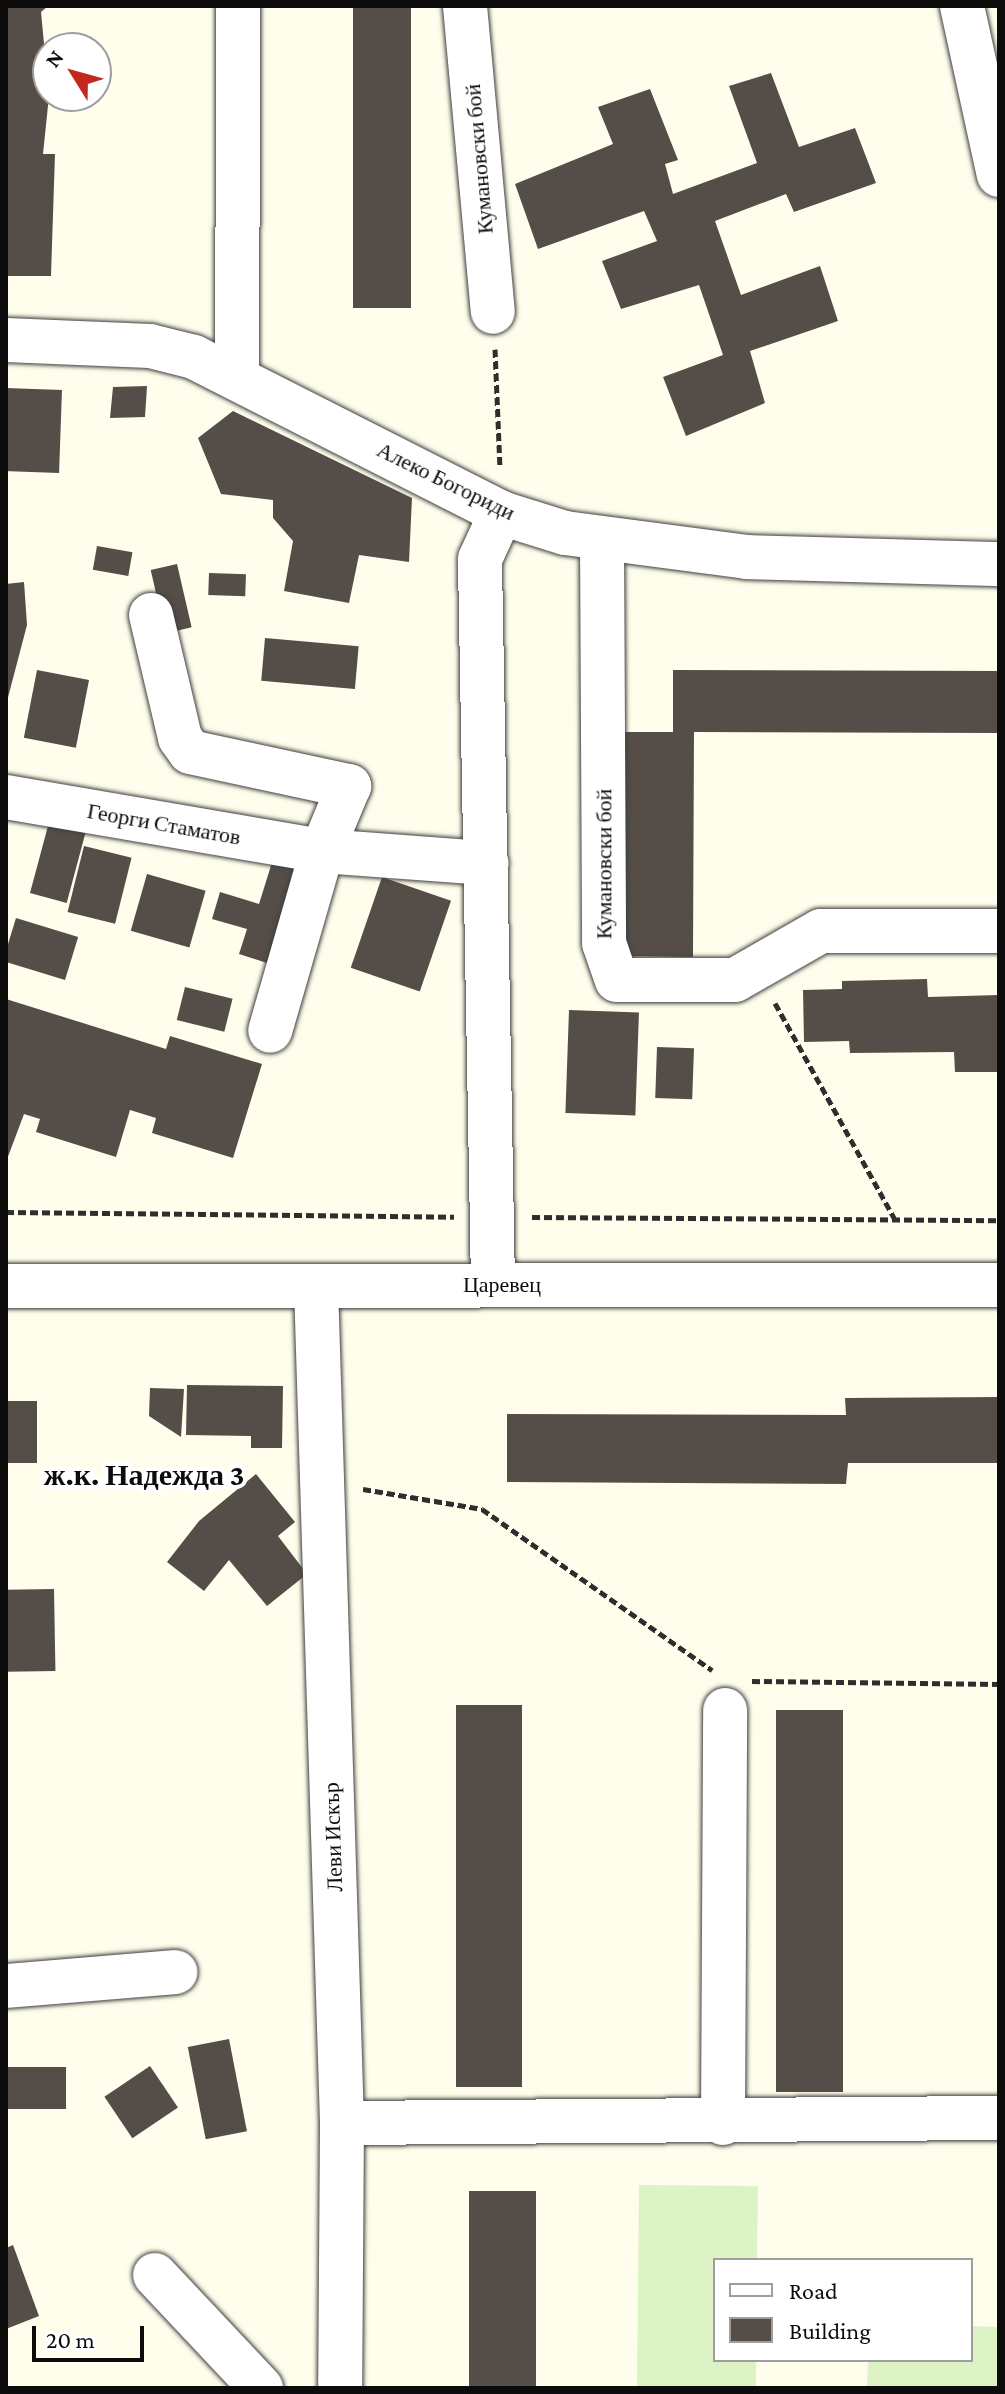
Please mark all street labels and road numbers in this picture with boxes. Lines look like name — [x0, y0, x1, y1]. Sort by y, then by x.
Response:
street label: Кумановски бой — [459, 83, 499, 235]
street label: Алеко Богориди — [373, 436, 519, 526]
street label: Кумановски бой — [591, 789, 617, 939]
street label: Георги Стаматов — [85, 798, 243, 850]
street label: Царевец — [463, 1272, 541, 1298]
street label: Леви Искър — [318, 1782, 348, 1892]

